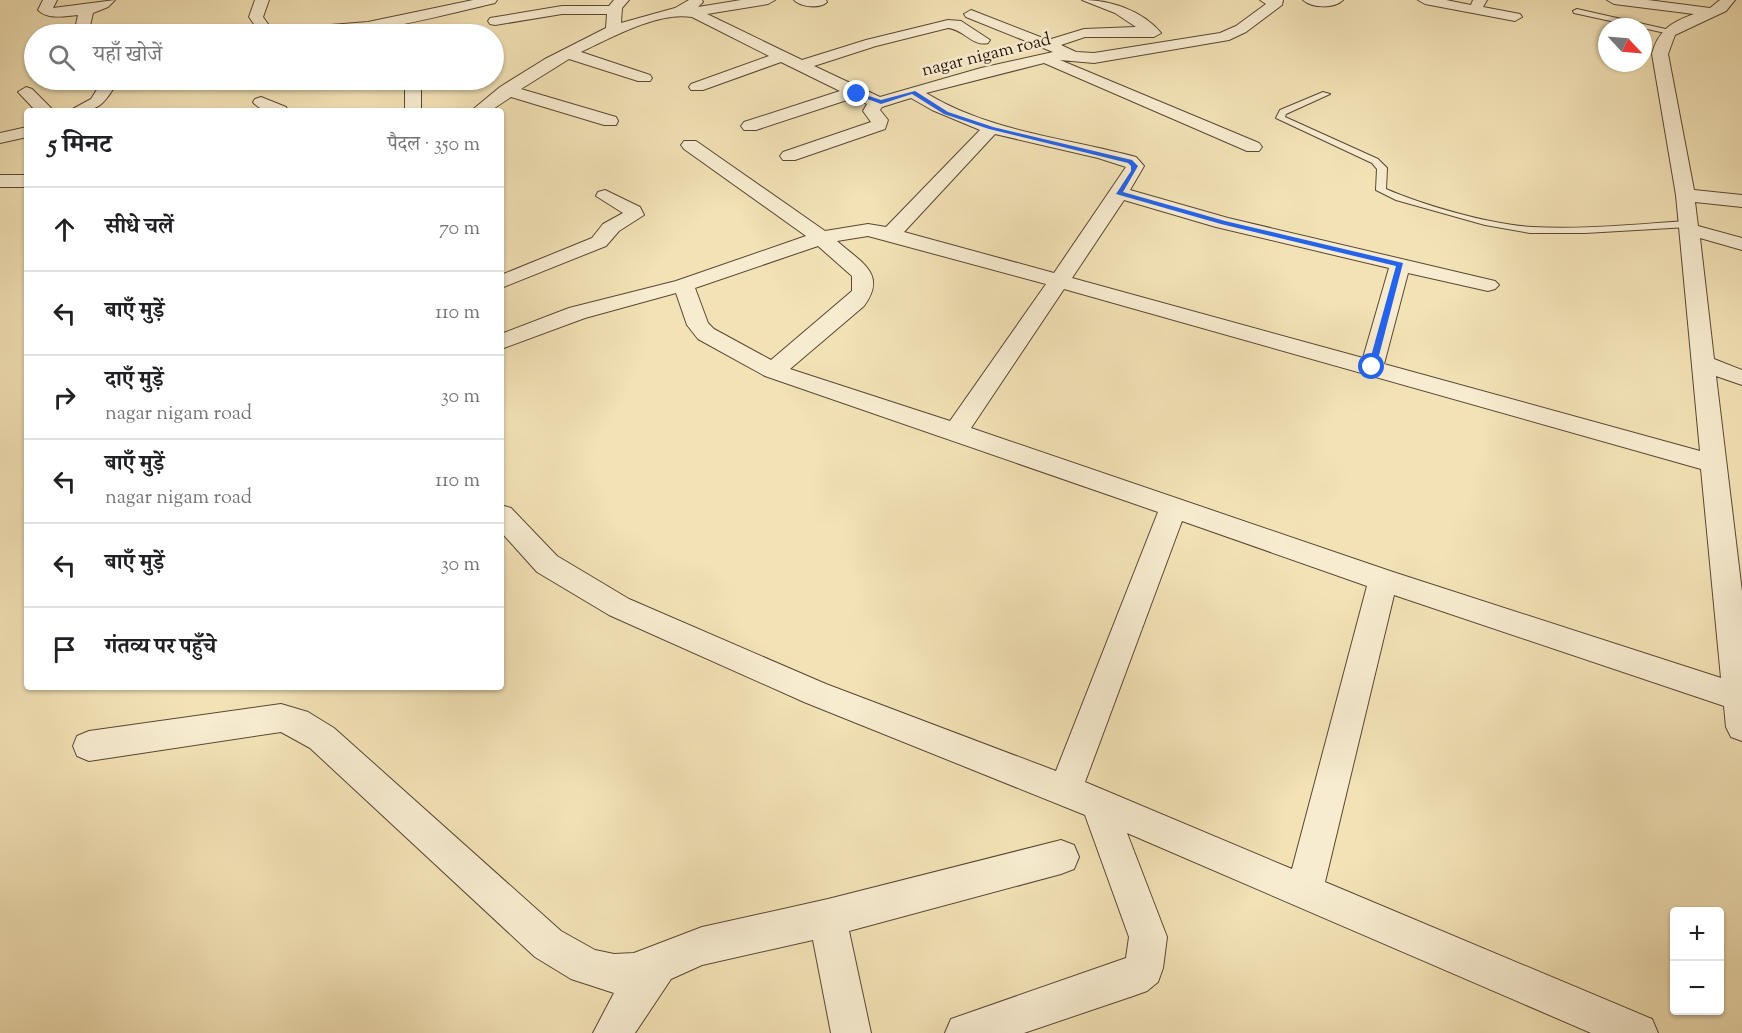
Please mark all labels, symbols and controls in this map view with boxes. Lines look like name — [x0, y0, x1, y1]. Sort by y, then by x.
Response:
north arrow — [1598, 18, 1652, 72]
search box — [24, 24, 504, 90]
street label: nagar nigam road — [919, 27, 1054, 85]
text: यहाँ खोजें — [93, 40, 162, 72]
icon: search — [45, 41, 78, 74]
route end — [843, 80, 869, 106]
text: 5 मिनट — [48, 127, 112, 164]
text: पैदल · 350 m — [387, 131, 480, 160]
text: सीधे चलें — [105, 212, 174, 244]
icon: ahead — [48, 213, 81, 246]
text: 70 m — [439, 215, 480, 244]
text: बाएँ मुड़ें — [105, 296, 164, 328]
icon: left — [48, 297, 81, 330]
text: 110 m — [435, 299, 480, 328]
route start — [1358, 353, 1384, 379]
text: दाएँ मुड़ें — [105, 365, 164, 397]
icon: right — [48, 381, 81, 414]
text: 30 m — [441, 383, 480, 412]
text: nagar nigam road — [105, 400, 252, 429]
text: बाएँ मुड़ें — [105, 449, 164, 481]
icon: left — [48, 465, 81, 498]
text: 110 m — [435, 467, 480, 496]
text: nagar nigam road — [105, 484, 252, 513]
text: बाएँ मुड़ें — [105, 548, 164, 580]
icon: left — [48, 549, 81, 582]
text: 30 m — [441, 551, 480, 580]
text: गंतव्य पर पहुँचे — [105, 632, 216, 664]
icon: arrive — [48, 633, 81, 666]
map controls — [1670, 907, 1724, 1015]
button: + — [1670, 907, 1724, 961]
button: − — [1670, 961, 1724, 1015]

